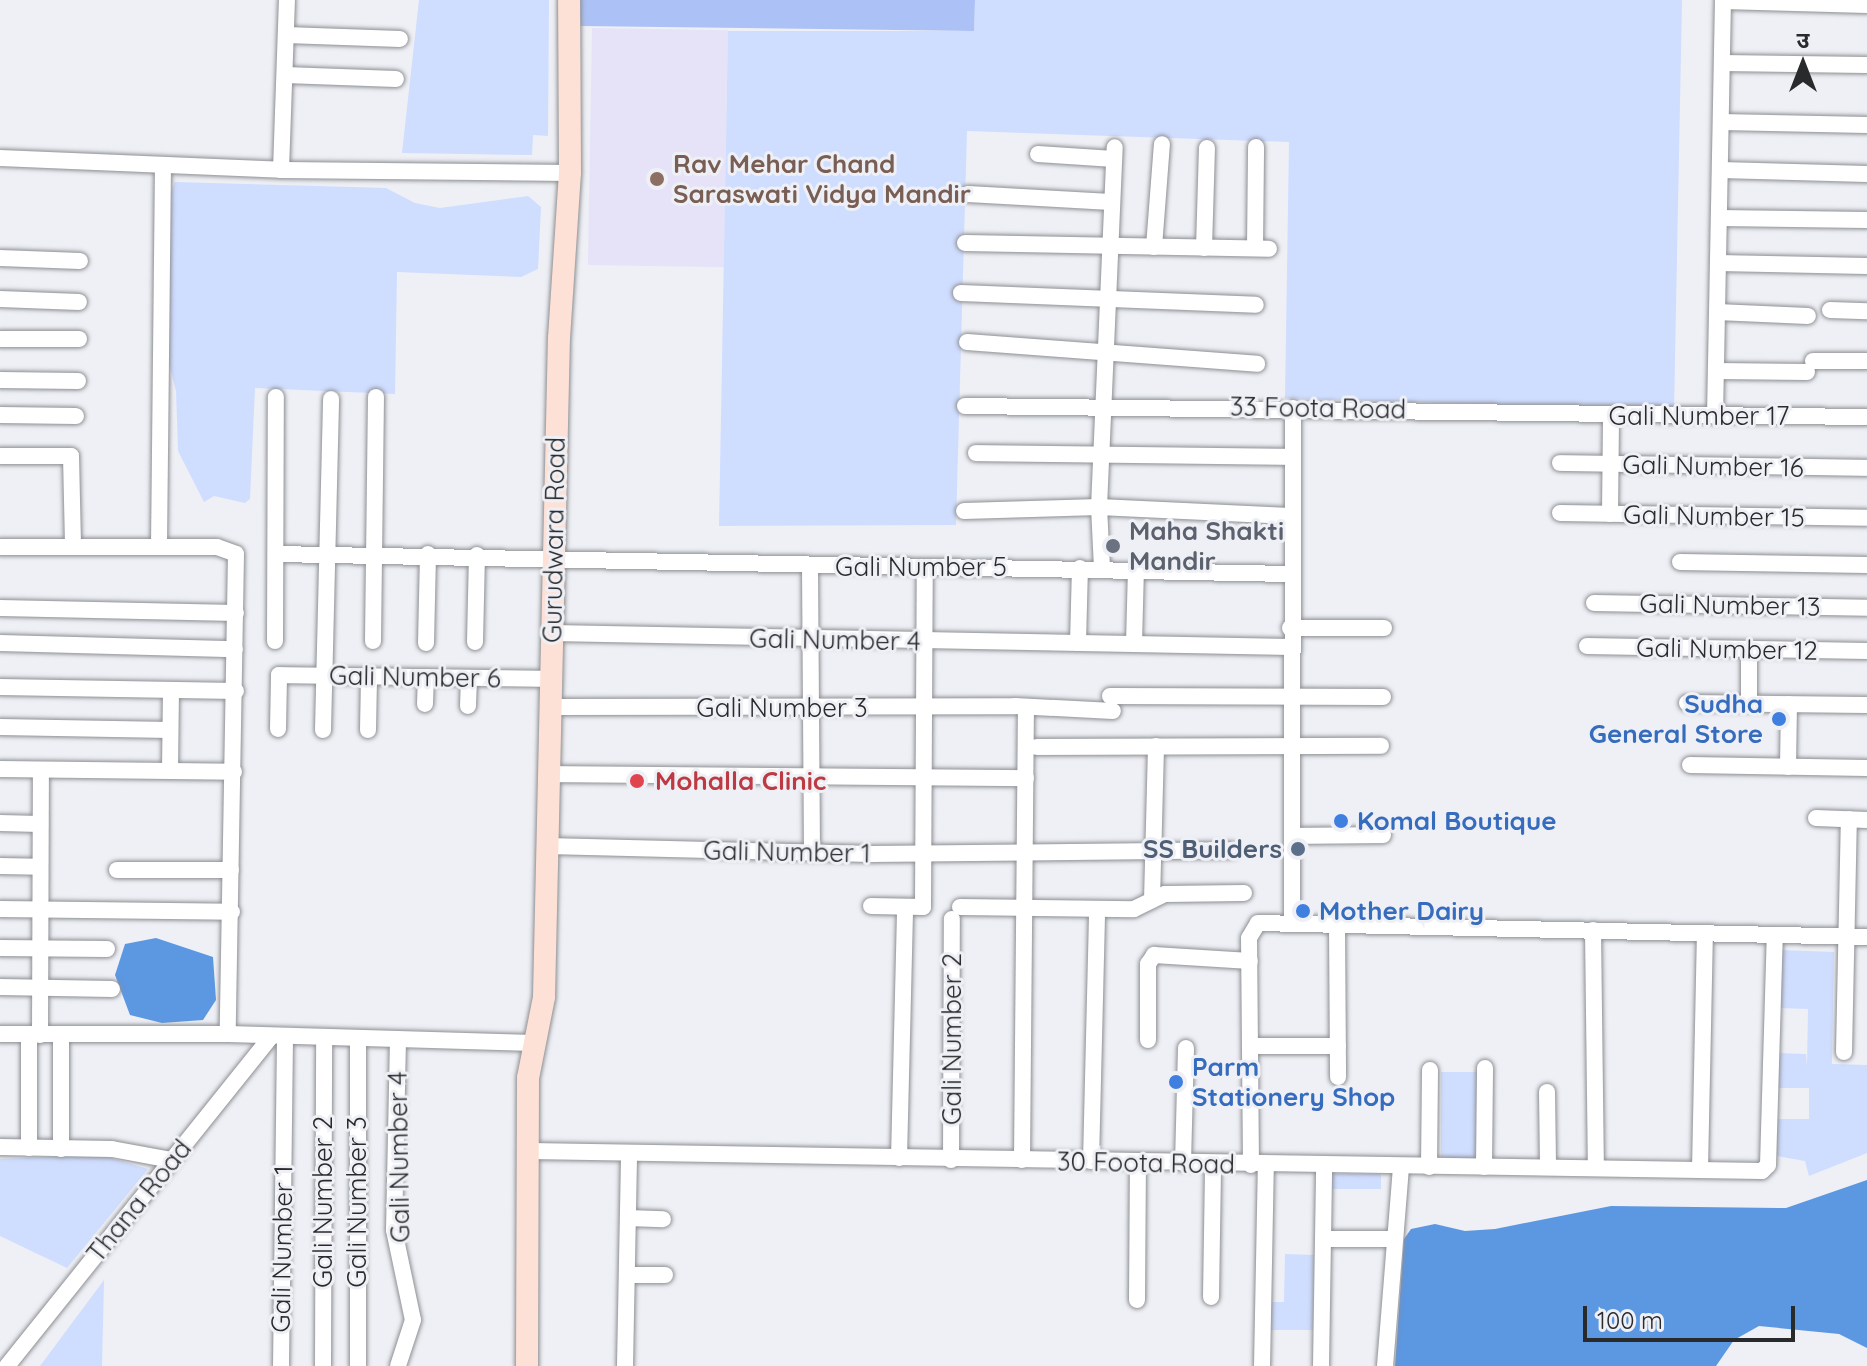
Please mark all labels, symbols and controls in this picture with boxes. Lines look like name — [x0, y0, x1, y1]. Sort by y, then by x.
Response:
north arrow — [1763, 24, 1843, 104]
text: उ — [1797, 26, 1809, 54]
place label: Rav Mehar Chand Saraswati Vidya Mandir — [673, 148, 971, 210]
marker: Rav Mehar Chand Saraswati Vidya Mandir — [648, 170, 666, 188]
street label: 33 Foota Road — [1230, 391, 1406, 425]
street label: Gali Number 17 — [1609, 400, 1789, 432]
street label: Gurudwara Road — [537, 437, 571, 643]
street label: Gali Number 16 — [1622, 449, 1804, 483]
street label: Gali Number 15 — [1623, 499, 1805, 533]
place label: Maha Shakti Mandir — [1129, 515, 1284, 576]
marker: Maha Shakti Mandir — [1104, 537, 1122, 555]
street label: Gali Number 5 — [835, 551, 1007, 583]
street label: Gali Number 13 — [1639, 588, 1821, 622]
street label: Gali Number 4 — [749, 623, 921, 657]
street label: Gali Number 12 — [1636, 632, 1818, 666]
street label: Gali Number 6 — [329, 660, 501, 694]
place label: Sudha General Store — [1589, 688, 1763, 750]
street label: Gali Number 3 — [696, 692, 868, 724]
marker: Sudha General Store — [1770, 710, 1788, 728]
place label: Mohalla Clinic — [655, 765, 826, 797]
marker: Mohalla Clinic — [626, 770, 648, 792]
place label: Komal Boutique — [1357, 805, 1556, 837]
marker: Komal Boutique — [1332, 812, 1350, 830]
place label: SS Builders — [1143, 833, 1282, 865]
street label: Gali Number 1 — [703, 835, 871, 869]
marker: SS Builders — [1289, 840, 1307, 858]
place label: Mother Dairy — [1319, 895, 1484, 927]
marker: Mother Dairy — [1294, 902, 1312, 920]
street label: Gali Number 2 — [936, 953, 968, 1125]
place label: Parm Stationery Shop — [1192, 1051, 1395, 1112]
street label: Gali Number 4 — [382, 1071, 416, 1243]
marker: Parm Stationery Shop — [1167, 1073, 1185, 1091]
street label: Gali Number 2 — [307, 1116, 339, 1288]
street label: Gali Number 3 — [341, 1116, 373, 1288]
street label: Thana Road — [80, 1133, 198, 1269]
street label: 30 Foota Road — [1057, 1146, 1235, 1180]
street label: Gali Number 1 — [265, 1165, 299, 1333]
scale bar — [1587, 1290, 1799, 1340]
text: 100 m — [1597, 1305, 1663, 1335]

